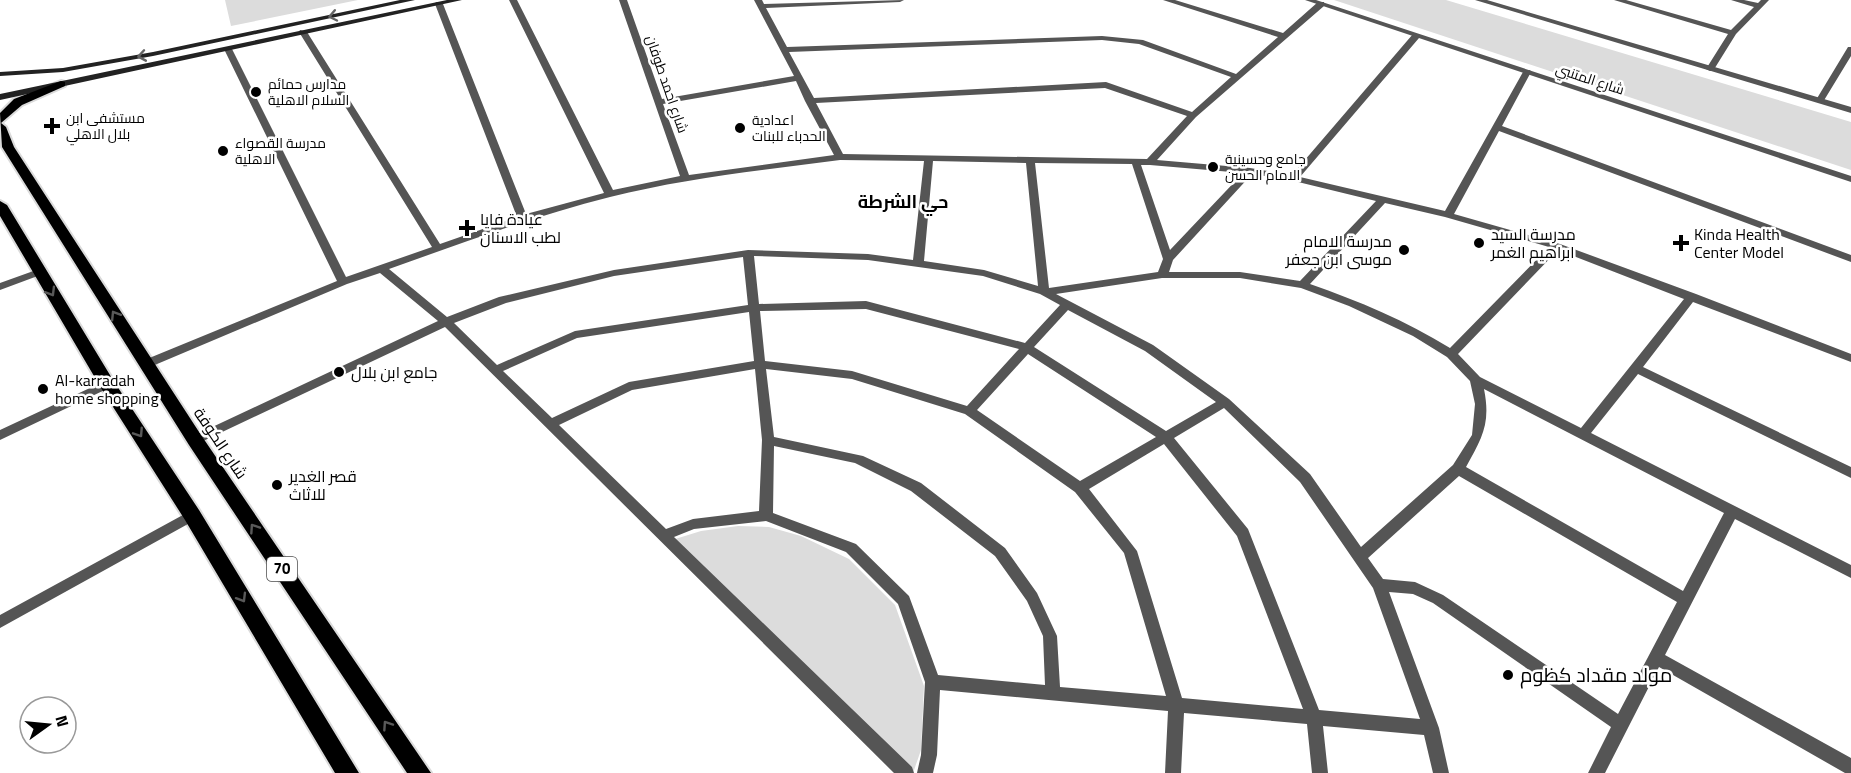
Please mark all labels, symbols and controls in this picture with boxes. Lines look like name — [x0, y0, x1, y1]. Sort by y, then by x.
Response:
one-way arrow — [328, 9, 338, 22]
street label: شارع احمد طوفان — [641, 32, 694, 136]
one-way arrow — [138, 49, 148, 62]
street label: شارع المتنبي — [1552, 58, 1627, 101]
place label: مدارس حمائم السلام الاهلية — [268, 73, 349, 110]
marker: مدارس حمائم السلام الاهلية — [249, 85, 263, 99]
place label: مستشفى ابن بلال الاهلي — [66, 107, 145, 146]
place label: اعدادية الحدباء للبنات — [752, 109, 826, 146]
marker: مستشفى ابن بلال الاهلي — [43, 117, 61, 135]
marker: اعدادية الحدباء للبنات — [733, 121, 747, 135]
place label: مدرسة القصواء الاهلية — [235, 132, 326, 169]
marker: مدرسة القصواء الاهلية — [216, 144, 230, 158]
place label: جامع وحسينية الامام الحسن — [1225, 148, 1306, 185]
marker: جامع وحسينية الامام الحسن — [1206, 160, 1220, 174]
district label: حي الشرطة — [858, 188, 948, 217]
place label: عيادة فايا لطب الاسنان — [480, 207, 561, 249]
marker: عيادة فايا لطب الاسنان — [458, 219, 476, 237]
place label: مدرسة السيد ابراهيم الغمر — [1490, 222, 1576, 264]
place label: Kinda Health Center Model — [1694, 222, 1784, 264]
place label: مدرسة الامام موسى ابن جعفر — [1285, 229, 1392, 271]
marker: Kinda Health Center Model — [1672, 234, 1690, 252]
marker: مدرسة السيد ابراهيم الغمر — [1472, 236, 1486, 250]
marker: مدرسة الامام موسى ابن جعفر — [1397, 243, 1411, 257]
one-way arrow — [44, 286, 55, 296]
one-way arrow — [110, 311, 122, 321]
place label: جامع ابن بلال — [351, 360, 437, 384]
marker: جامع ابن بلال — [332, 365, 346, 379]
place label: Al-karradah home shopping — [55, 368, 159, 410]
marker: Al-karradah home shopping — [36, 382, 50, 396]
street label: شارع الكوفة — [188, 402, 254, 484]
one-way arrow — [131, 427, 143, 437]
place label: قصر الغدير للاثاث — [288, 464, 357, 506]
marker: قصر الغدير للاثاث — [270, 478, 284, 492]
one-way arrow — [250, 524, 262, 534]
road number: 70 — [267, 557, 297, 581]
one-way arrow — [235, 592, 246, 602]
place label: مولد مقداد كظوم — [1520, 659, 1672, 690]
marker: مولد مقداد كظوم — [1501, 668, 1515, 682]
north arrow — [18, 695, 78, 755]
text: N — [49, 713, 76, 730]
one-way arrow — [383, 720, 394, 731]

